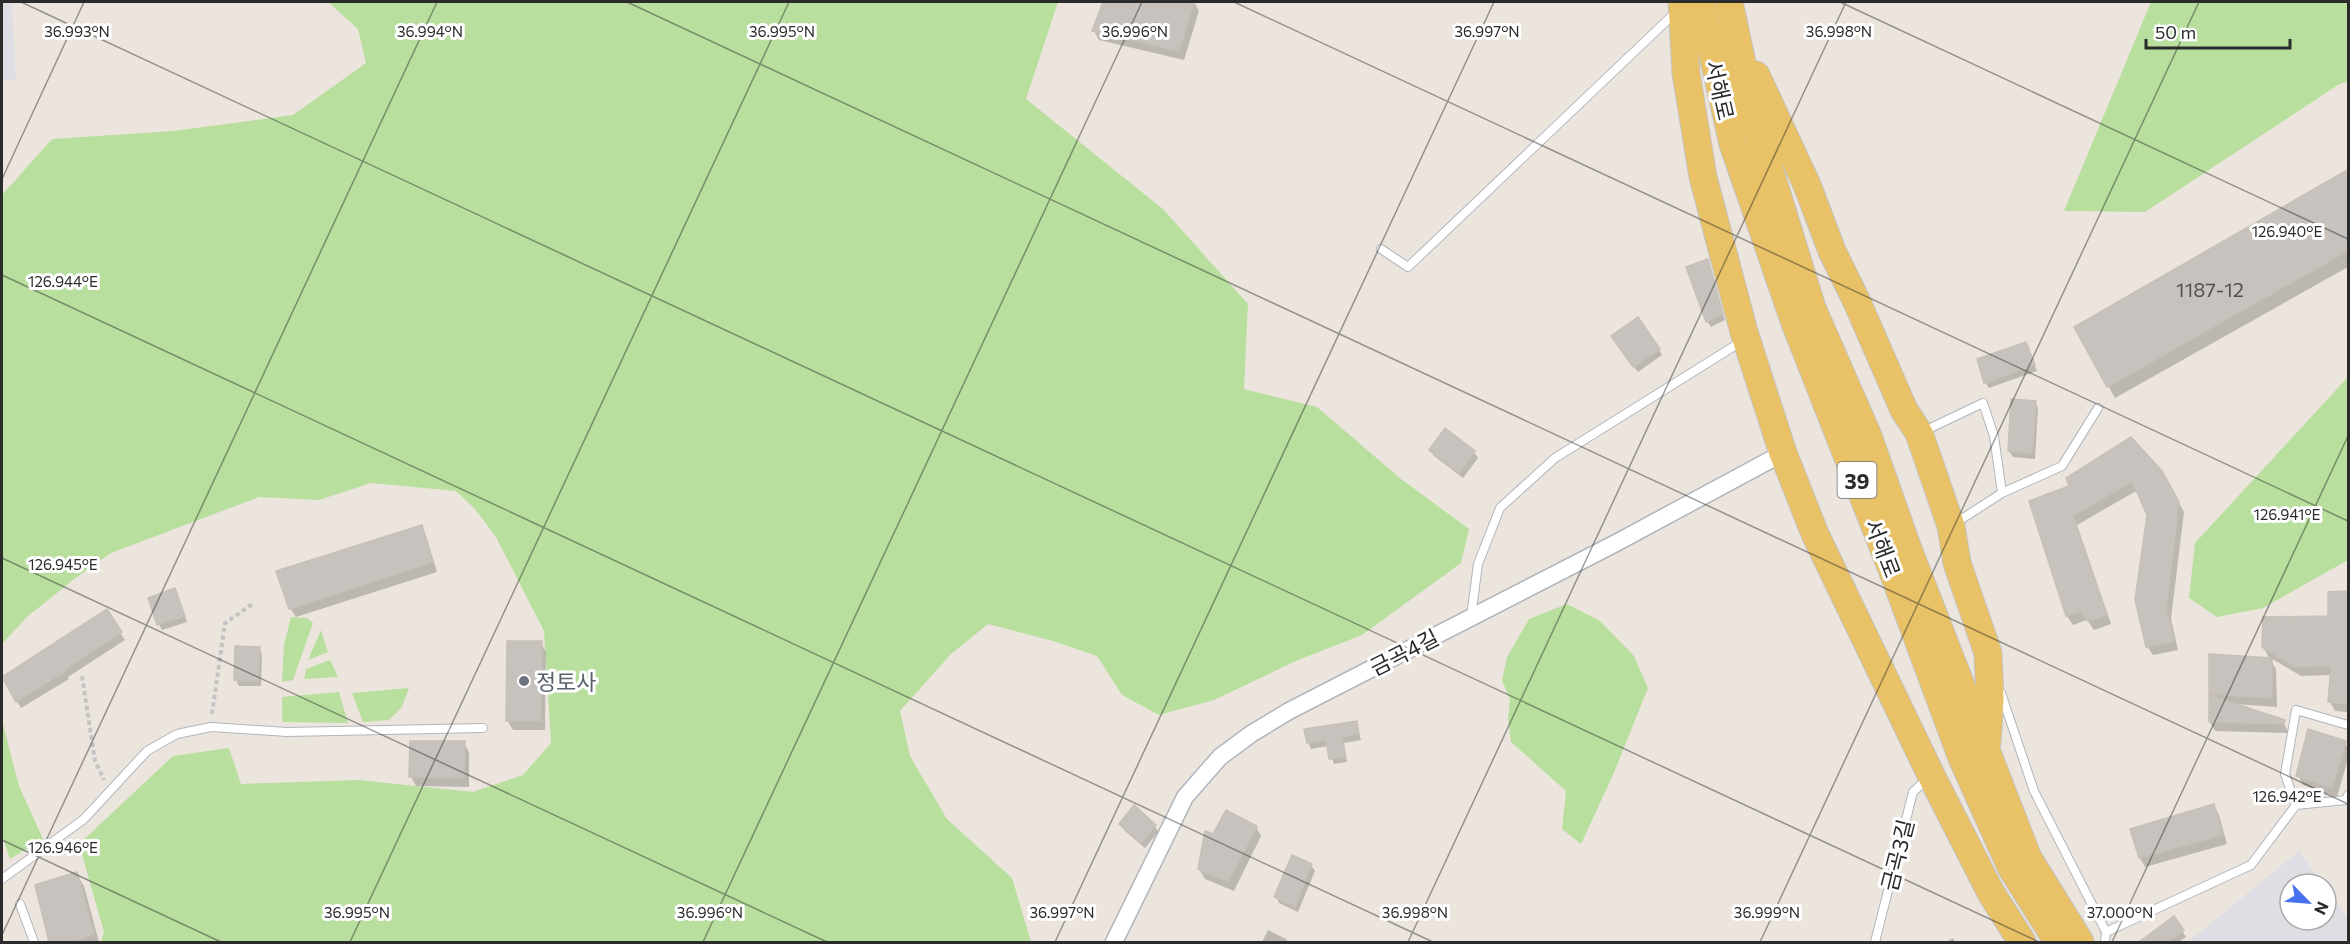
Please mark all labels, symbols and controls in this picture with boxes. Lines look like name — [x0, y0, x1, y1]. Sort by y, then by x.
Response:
scale bar — [2146, 12, 2290, 50]
text: 50 m — [2155, 21, 2196, 43]
text: 36.993°N — [44, 22, 110, 40]
text: 36.994°N — [397, 22, 463, 40]
text: 36.995°N — [749, 22, 815, 40]
text: 36.996°N — [1102, 22, 1168, 40]
text: 36.997°N — [1454, 22, 1520, 40]
text: 36.998°N — [1806, 22, 1872, 40]
street label: 서해로 — [1700, 57, 1740, 123]
text: 126.940°E — [2252, 222, 2322, 240]
text: 126.944°E — [28, 272, 98, 290]
house number: 1187-12 — [2176, 277, 2244, 301]
road number: 39 — [1838, 462, 1876, 498]
text: 126.941°E — [2254, 505, 2321, 523]
street label: 서해로 — [1860, 515, 1906, 581]
text: 126.945°E — [28, 555, 98, 573]
street label: 금곡4길 — [1365, 623, 1443, 681]
place label: 정토사 — [536, 668, 597, 695]
marker: 정토사 — [517, 674, 531, 688]
text: 126.942°E — [2252, 787, 2322, 805]
street label: 금곡3길 — [1875, 816, 1919, 894]
text: 126.946°E — [28, 838, 98, 856]
north arrow — [2278, 872, 2338, 932]
text: N — [2311, 899, 2333, 918]
text: 36.995°N — [324, 903, 390, 921]
text: 36.996°N — [677, 903, 743, 921]
text: 36.997°N — [1029, 903, 1095, 921]
text: 36.998°N — [1382, 903, 1448, 921]
text: 36.999°N — [1734, 903, 1800, 921]
text: 37.000°N — [2087, 903, 2153, 921]

